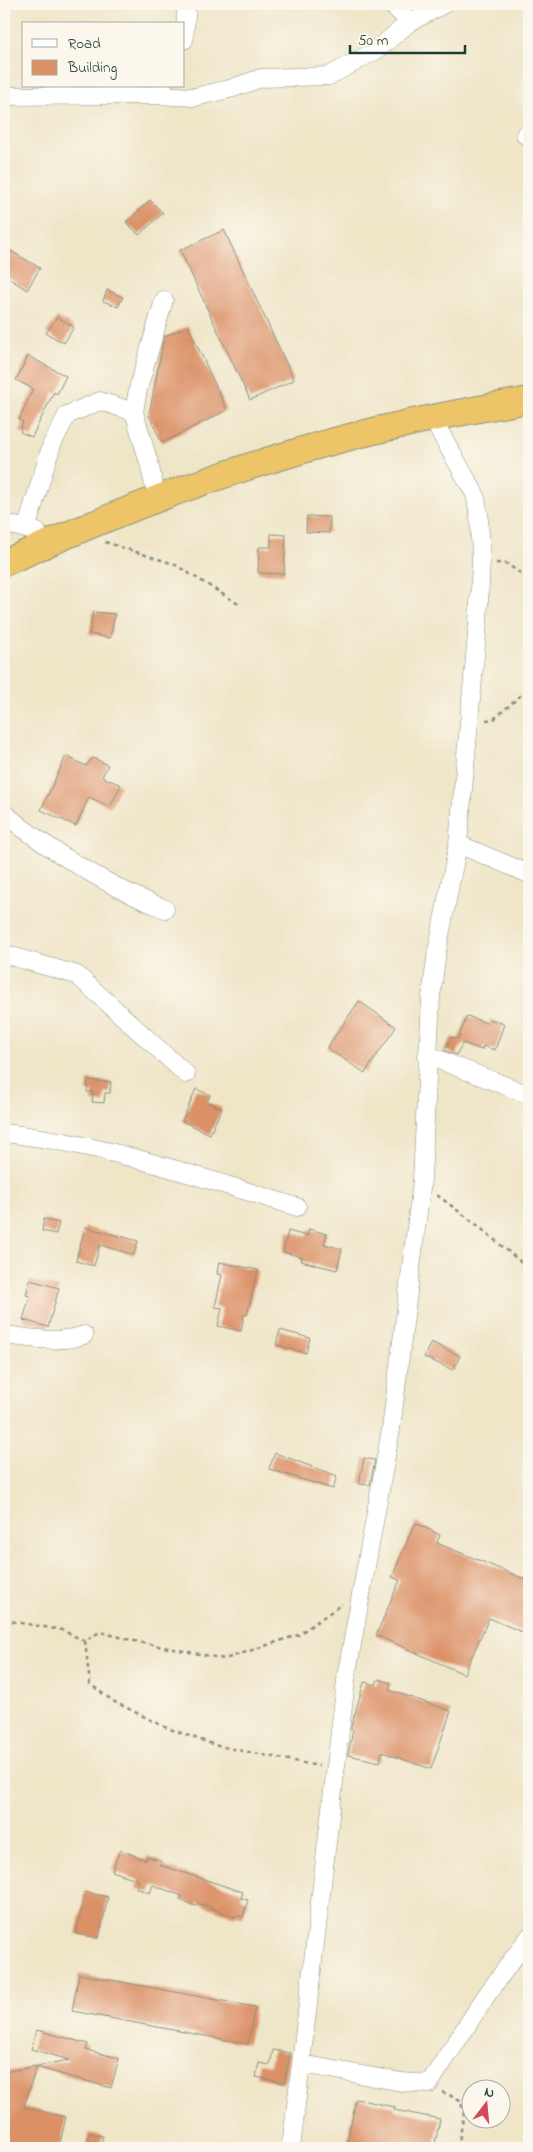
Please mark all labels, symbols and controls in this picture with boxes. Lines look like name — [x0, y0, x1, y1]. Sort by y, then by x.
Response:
legend — [22, 22, 185, 88]
scale bar — [350, 22, 466, 54]
text: 50 m — [358, 30, 389, 52]
text: Road — [68, 33, 101, 55]
text: Building — [67, 57, 117, 80]
north arrow — [460, 2080, 510, 2130]
text: N — [482, 2082, 497, 2104]

